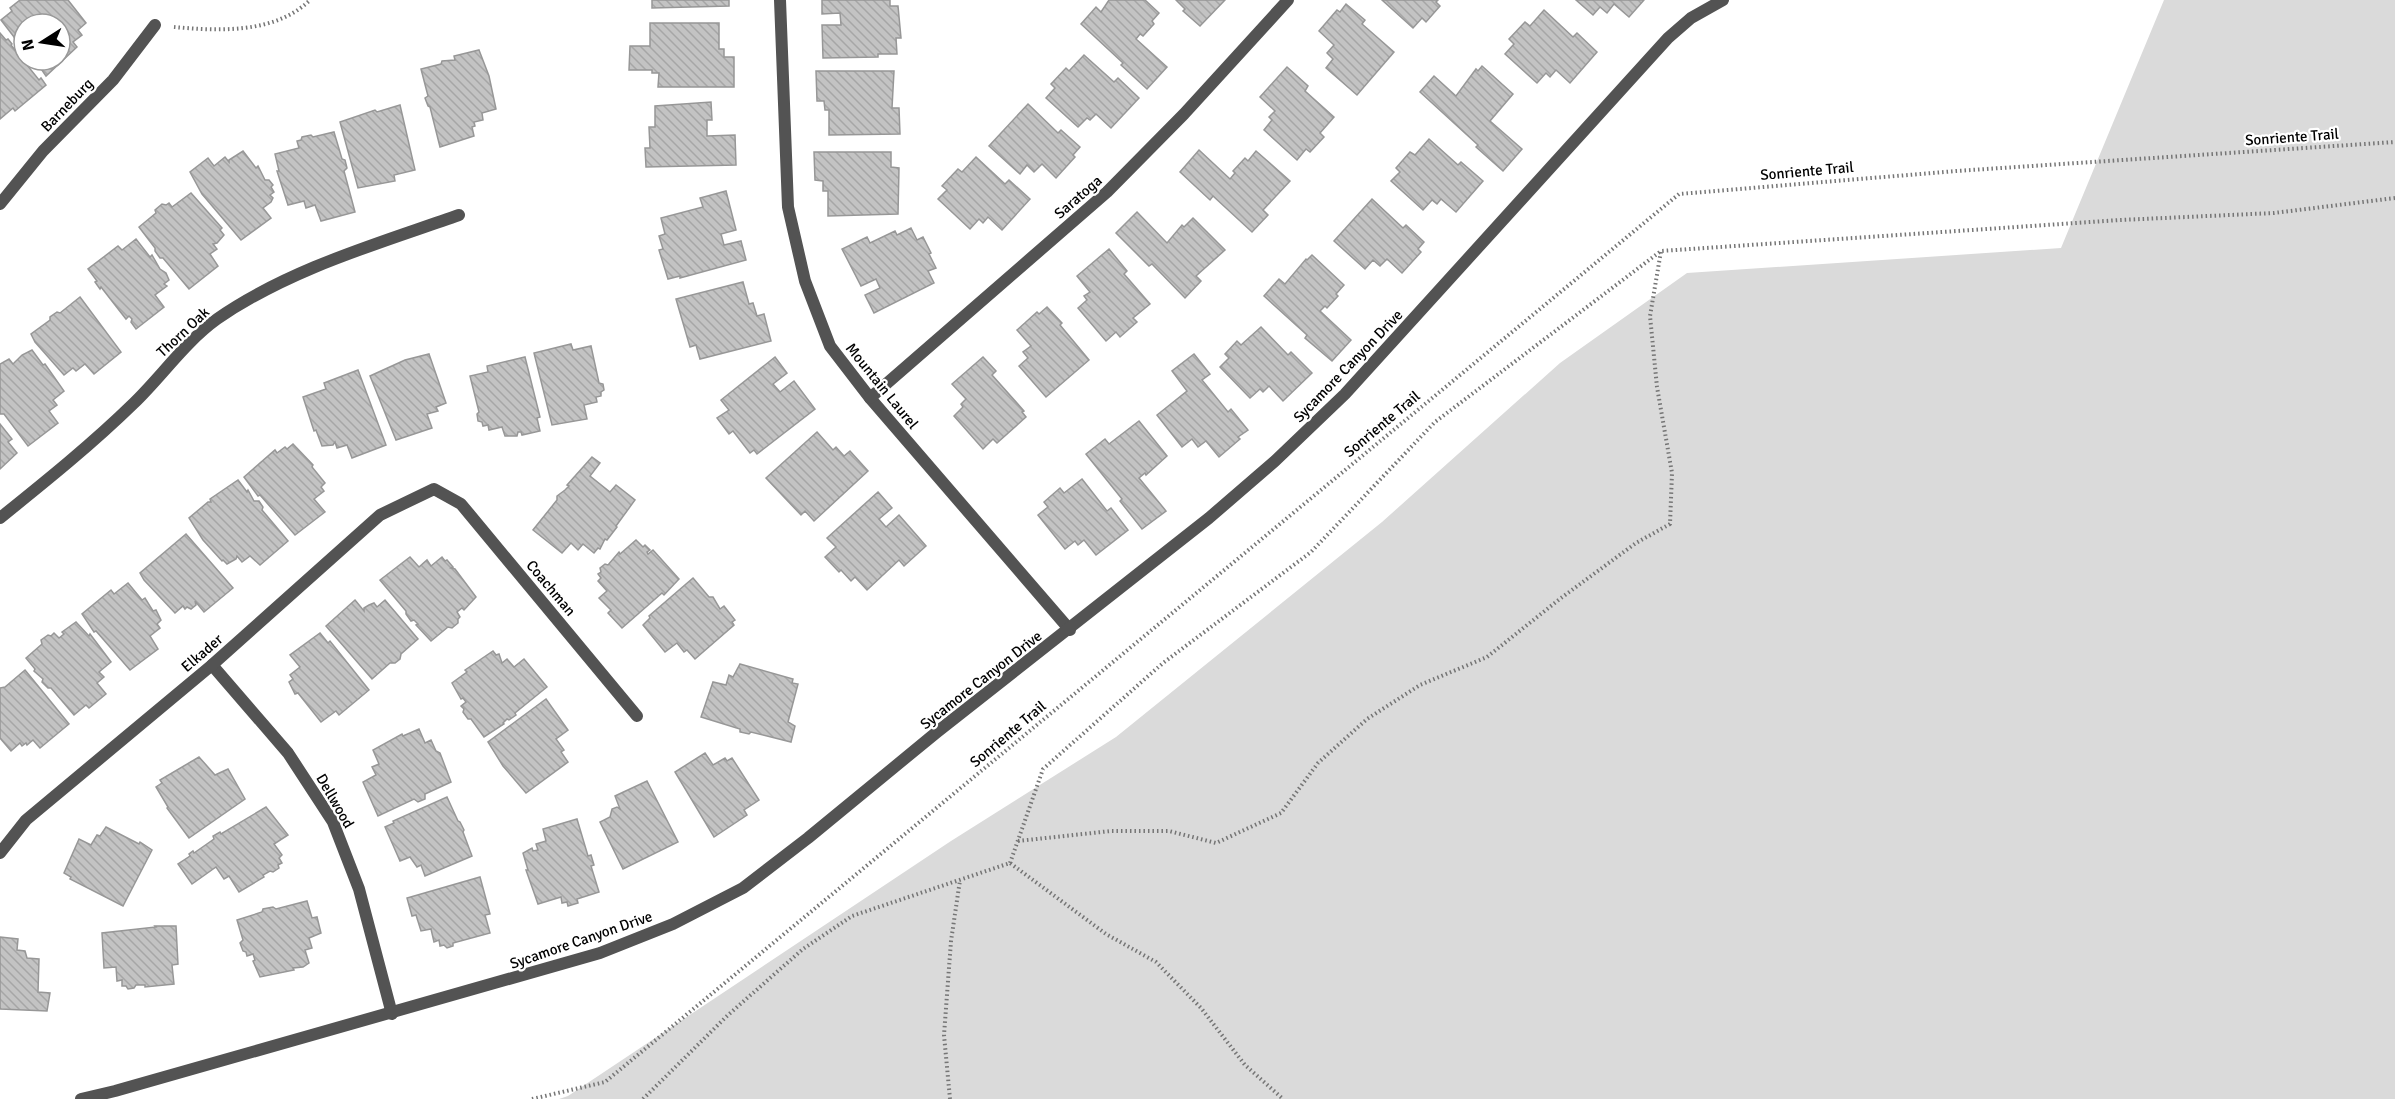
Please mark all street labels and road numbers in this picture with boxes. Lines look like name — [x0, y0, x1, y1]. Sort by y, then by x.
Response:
street label: Barneburg — [37, 74, 97, 135]
street label: Sonriente Trail — [2245, 125, 2339, 149]
street label: Sonriente Trail — [1759, 158, 1855, 184]
street label: Saratoga — [1050, 171, 1106, 223]
street label: Thorn Oak — [153, 303, 213, 361]
street label: Sycamore Canyon Drive — [1290, 306, 1406, 426]
street label: Mountain Laurel — [842, 339, 922, 433]
street label: Sonriente Trail — [1340, 387, 1424, 461]
street label: Coachman — [522, 556, 580, 620]
street label: Sycamore Canyon Drive — [917, 627, 1045, 733]
street label: Elkader — [178, 630, 227, 676]
street label: Sonriente Trail — [966, 697, 1050, 771]
street label: Dellwood — [312, 771, 358, 831]
street label: Sycamore Canyon Drive — [507, 907, 655, 973]

